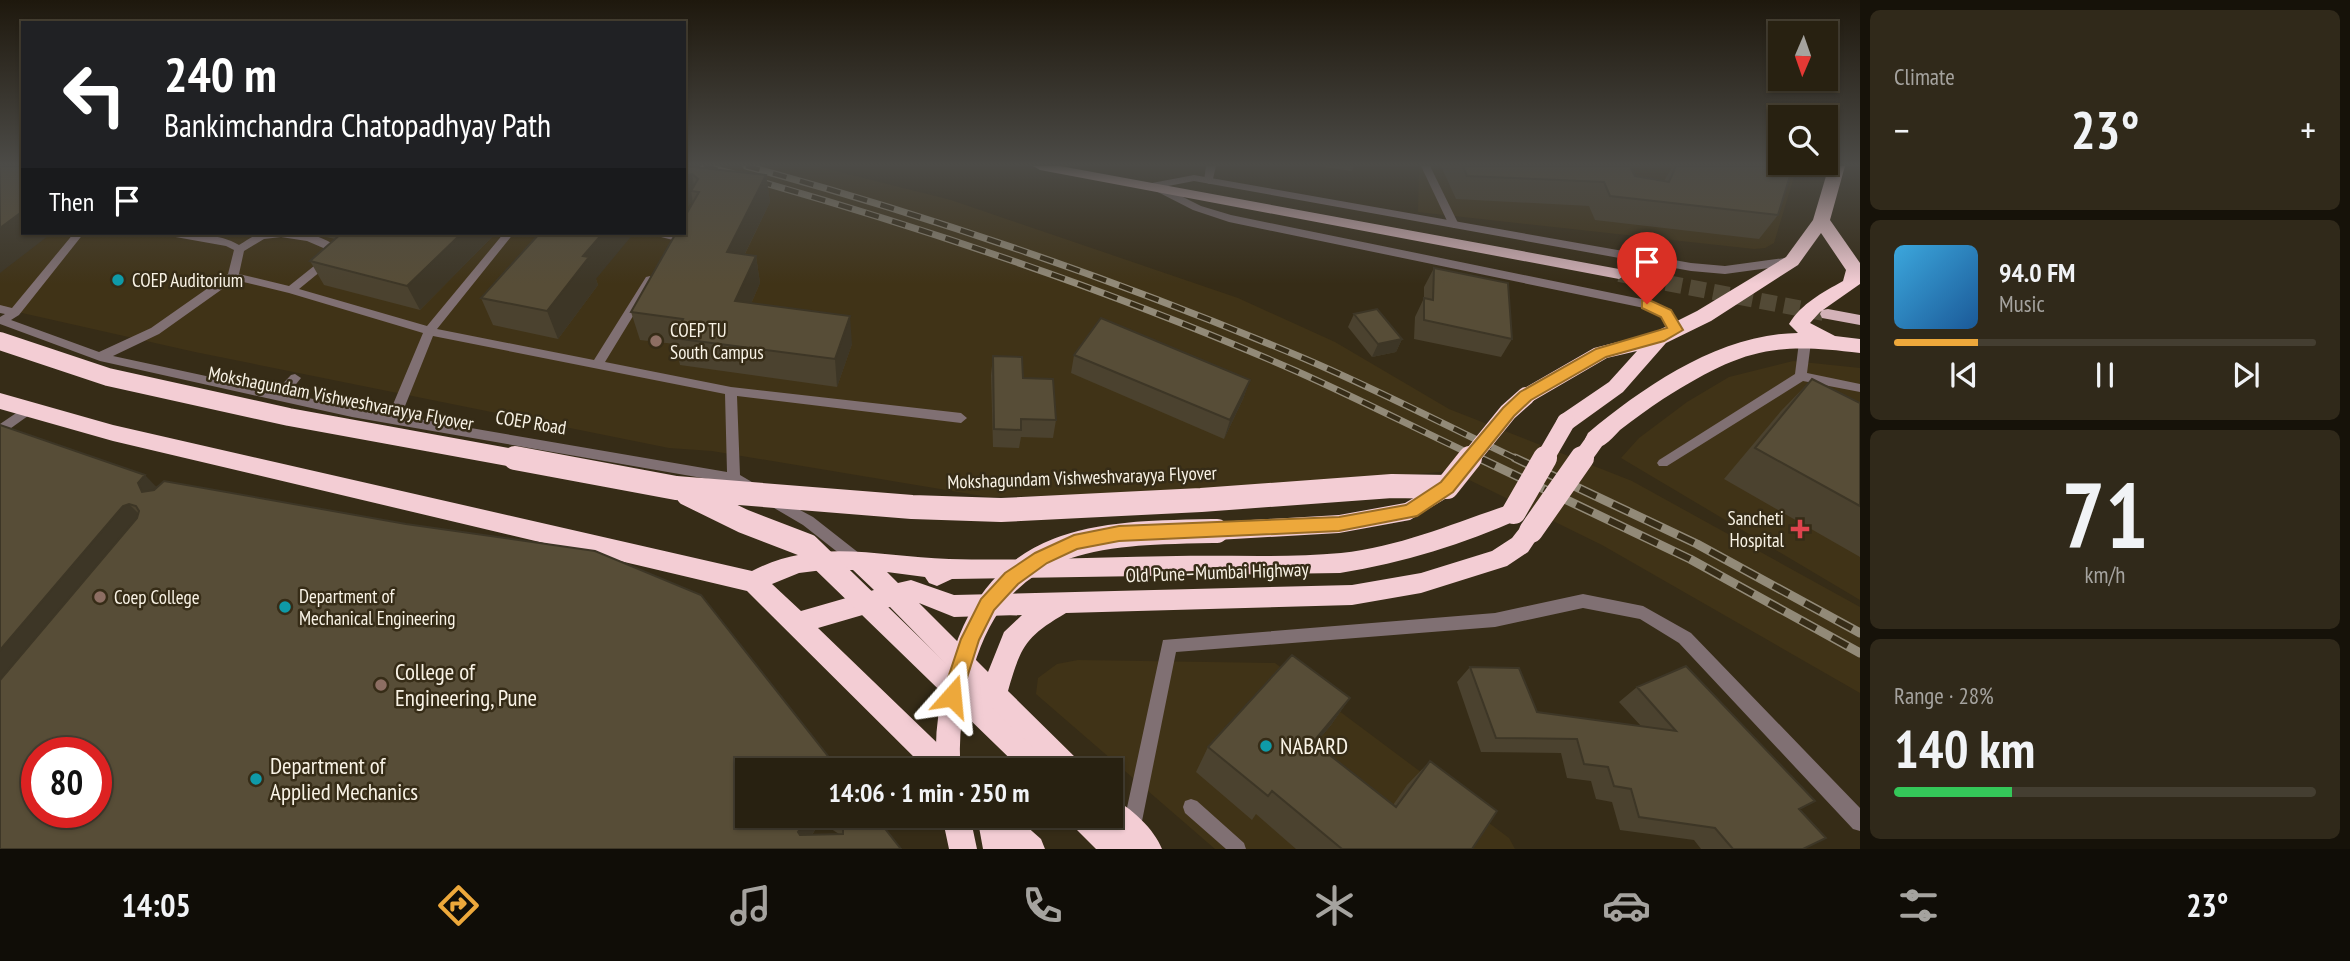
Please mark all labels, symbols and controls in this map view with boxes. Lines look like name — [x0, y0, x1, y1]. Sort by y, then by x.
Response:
north arrow — [1768, 21, 1838, 91]
map controls — [1768, 21, 1838, 175]
text: 240 m — [164, 42, 277, 106]
icon: left — [49, 49, 140, 140]
text: Climate — [1894, 62, 1955, 91]
text: 23° — [2071, 96, 2139, 163]
text: Bankimchandra Chatopadhyay Path — [164, 104, 551, 146]
button: search — [1768, 105, 1838, 175]
text: − — [1894, 105, 1910, 154]
text: + — [2300, 105, 2316, 154]
icon: arrive — [108, 182, 146, 220]
text: Then — [49, 185, 94, 218]
pin — [1617, 232, 1677, 304]
icon: arrive — [1628, 243, 1666, 281]
text: 94.0 FM — [1999, 256, 2075, 289]
place label: COEP Auditorium — [132, 268, 243, 292]
marker: COEP Auditorium — [110, 272, 126, 288]
text: Music — [1999, 289, 2045, 318]
place label: COEP TU South Campus — [670, 318, 764, 364]
marker: COEP TU South Campus — [648, 333, 664, 349]
icon: previous — [1945, 356, 1983, 394]
icon: pause — [2086, 356, 2124, 394]
icon: next — [2227, 356, 2265, 394]
street label: Mokshagundam Vishweshvarayya Flyover — [206, 360, 476, 436]
street label: COEP Road — [494, 405, 568, 439]
text: 71 — [2062, 455, 2149, 573]
street label: Mokshagundam Vishweshvarayya Flyover — [947, 460, 1218, 494]
place label: Sancheti Hospital — [1728, 506, 1785, 552]
marker: Sancheti Hospital — [1790, 519, 1810, 539]
street label: Old Pune–Mumbai Highway — [1125, 557, 1310, 587]
text: km/h — [2085, 560, 2125, 589]
place label: Department of Mechanical Engineering — [299, 584, 455, 630]
place label: Coep College — [114, 585, 200, 609]
marker: Coep College — [92, 589, 108, 605]
marker: Department of Mechanical Engineering — [277, 599, 293, 615]
place label: College of Engineering, Pune — [395, 657, 537, 712]
position arrow — [915, 659, 989, 733]
marker: College of Engineering, Pune — [373, 677, 389, 693]
text: Range · 28% — [1894, 681, 1994, 710]
text: 140 km — [1894, 715, 2035, 782]
place label: NABARD — [1280, 731, 1348, 760]
speed limit sign: 80 — [21, 737, 112, 828]
marker: NABARD — [1258, 738, 1274, 754]
place label: Department of Applied Mechanics — [270, 751, 418, 806]
marker: Department of Applied Mechanics — [248, 771, 264, 787]
text: 14:06 · 1 min · 250 m — [829, 776, 1029, 809]
icon: directions — [434, 881, 483, 930]
icon: music — [726, 881, 775, 930]
icon: phone — [1018, 881, 1067, 930]
icon: climate — [1310, 881, 1359, 930]
icon: car — [1602, 881, 1651, 930]
icon: filters — [1894, 881, 1943, 930]
text: 14:05 — [122, 884, 191, 926]
text: 23° — [2186, 884, 2228, 926]

